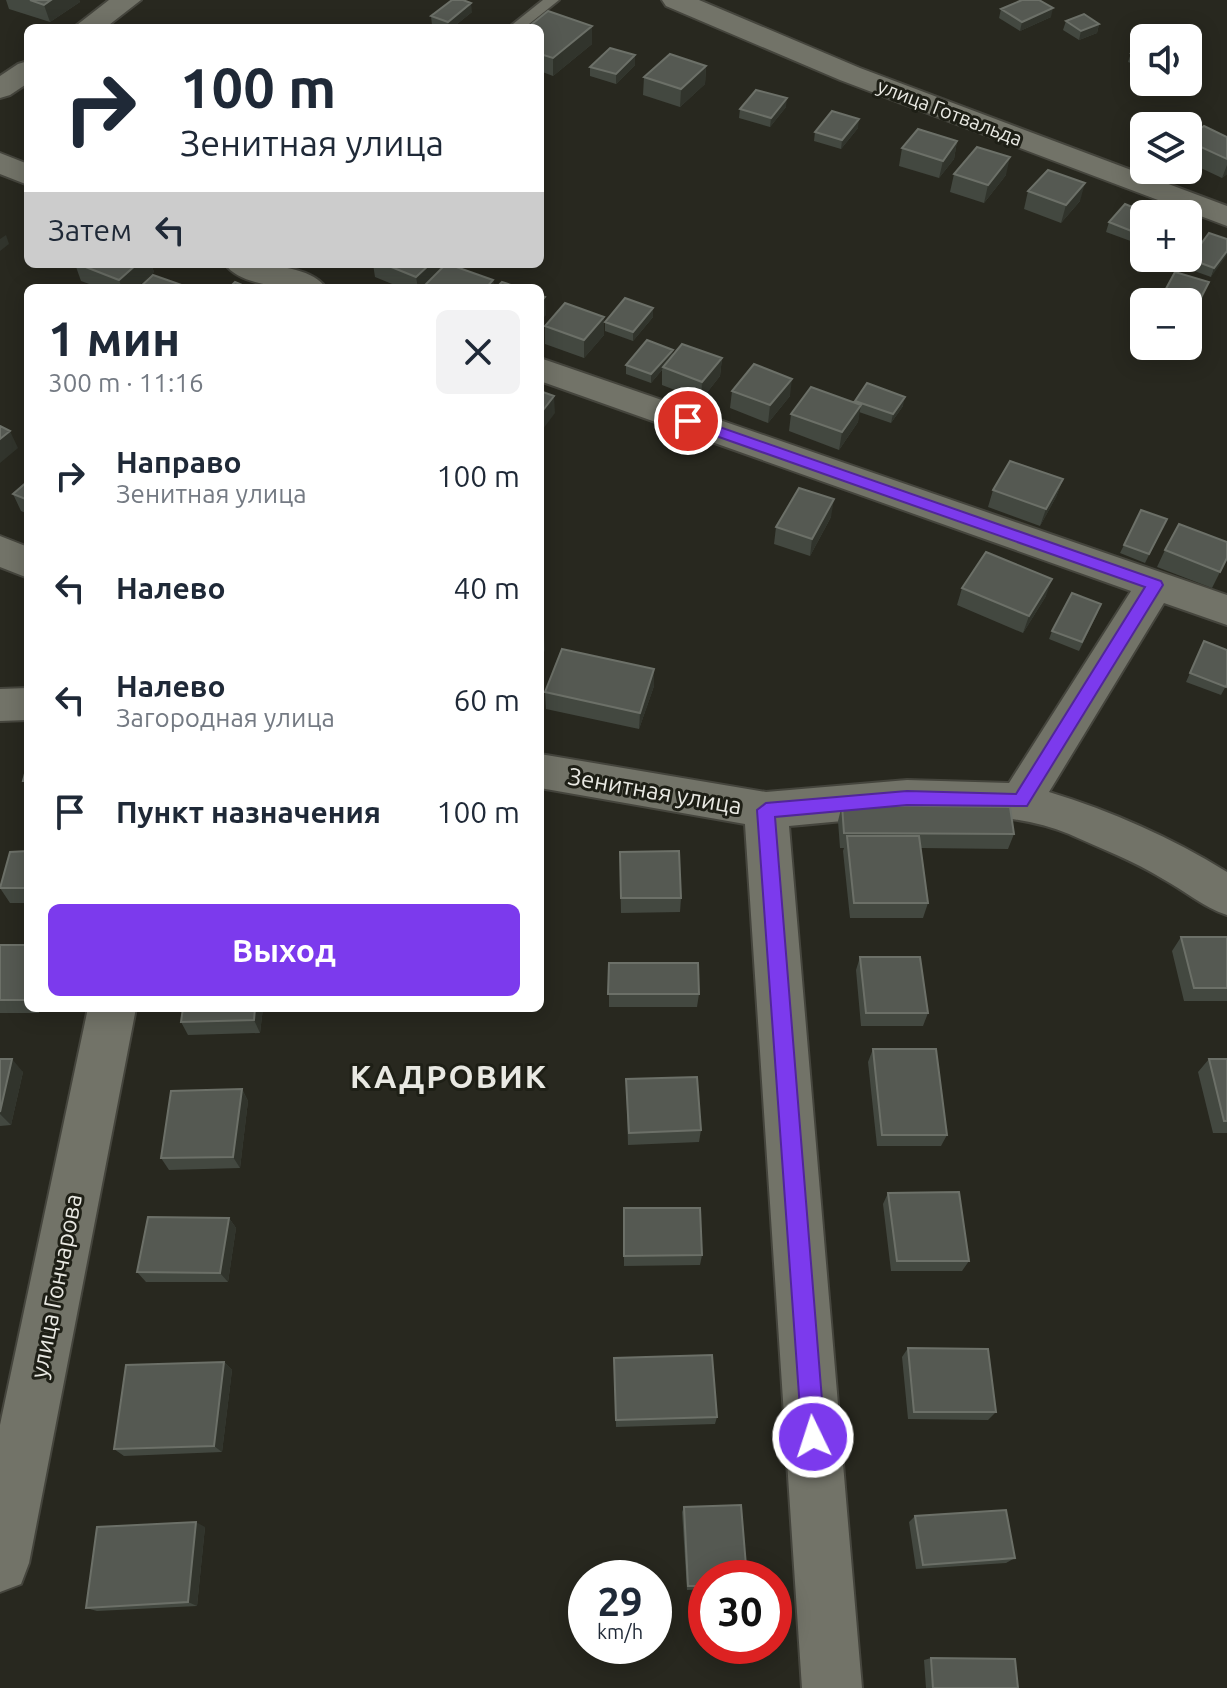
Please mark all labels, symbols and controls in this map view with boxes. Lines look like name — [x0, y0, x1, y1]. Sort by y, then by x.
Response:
map controls — [1130, 24, 1202, 360]
button: sound — [1130, 24, 1202, 96]
icon: right — [48, 56, 152, 160]
text: 100 m — [180, 56, 336, 119]
street label: улица Готвальда — [874, 74, 1026, 150]
button: layers — [1130, 112, 1202, 184]
text: Зенитная улица — [180, 122, 444, 163]
button: + — [1130, 200, 1202, 272]
icon: left — [148, 208, 192, 252]
text: Затем — [48, 213, 132, 247]
button: − — [1130, 288, 1202, 360]
button: close — [436, 310, 520, 394]
text: 1 мин — [48, 311, 180, 365]
text: 300 m · 11:16 — [48, 368, 204, 397]
pin — [654, 387, 722, 455]
icon: arrive — [666, 399, 710, 443]
text: Направо — [116, 445, 242, 479]
icon: right — [48, 454, 92, 498]
text: 100 m — [436, 459, 520, 493]
text: Зенитная улица — [116, 479, 307, 508]
icon: left — [48, 566, 92, 610]
text: Налево — [116, 571, 226, 605]
text: 40 m — [453, 571, 520, 605]
text: Налево — [116, 669, 226, 703]
icon: left — [48, 678, 92, 722]
text: 60 m — [453, 683, 520, 717]
text: Загородная улица — [116, 703, 335, 732]
street label: Зенитная улица — [566, 762, 744, 820]
icon: arrive — [48, 790, 92, 834]
text: Пункт назначения — [116, 795, 381, 829]
text: 100 m — [436, 795, 520, 829]
button: Выход — [48, 904, 520, 996]
district label: КАДРОВИК — [350, 1058, 548, 1094]
street label: улица Гончарова — [25, 1191, 87, 1381]
position arrow — [771, 1395, 855, 1479]
speed limit sign: 30 — [688, 1560, 792, 1664]
text: 29 — [597, 1579, 643, 1624]
text: km/h — [597, 1620, 643, 1643]

